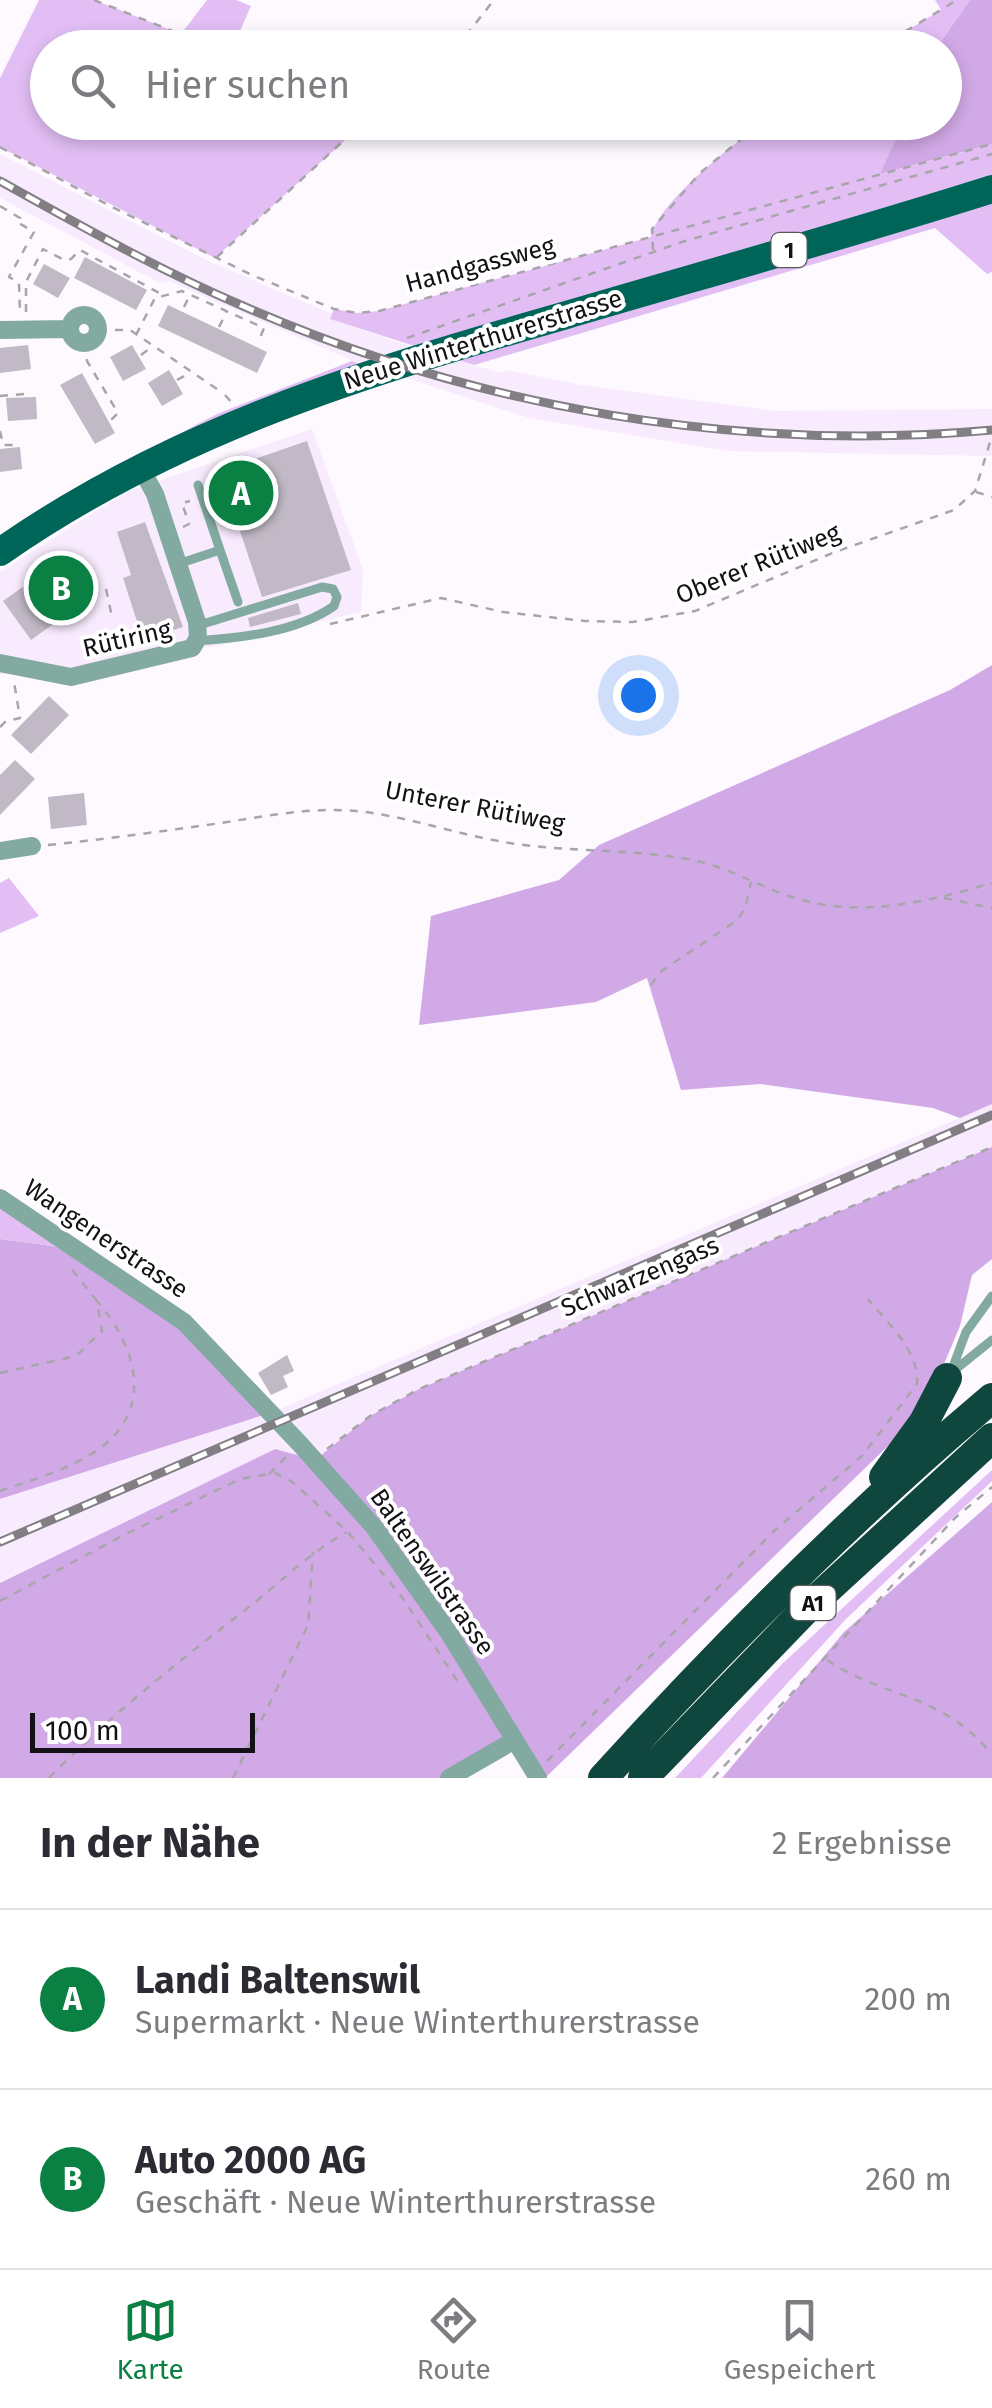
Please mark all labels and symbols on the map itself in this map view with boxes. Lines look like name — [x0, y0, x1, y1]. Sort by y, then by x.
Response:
street label: Handgassweg — [402, 231, 558, 299]
road number: 1 — [772, 233, 806, 267]
street label: Neue Winterthurerstrasse — [340, 283, 626, 397]
pin: A — [208, 456, 274, 530]
street label: Oberer Rütiweg — [671, 517, 845, 611]
pin: B — [28, 550, 94, 626]
street label: Rütiring — [80, 614, 174, 664]
your location — [613, 670, 664, 721]
street label: Unterer Rütiweg — [383, 775, 567, 839]
street label: Wangenerstrasse — [18, 1173, 194, 1305]
street label: Schwarzengass — [556, 1230, 724, 1324]
street label: Baltenswilstrasse — [363, 1483, 501, 1661]
road number: A1 — [790, 1586, 836, 1620]
scale bar — [30, 1708, 255, 1752]

